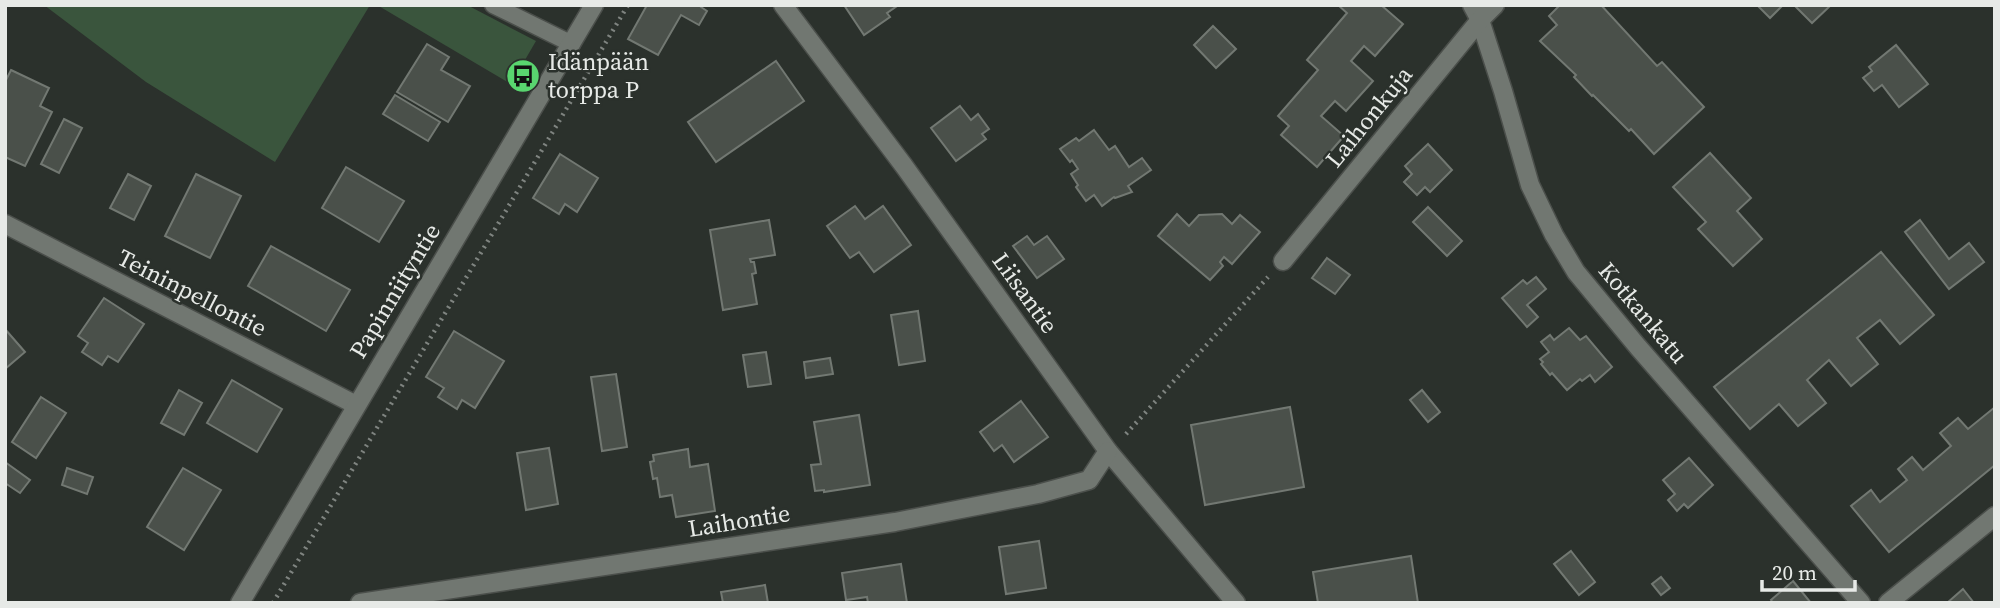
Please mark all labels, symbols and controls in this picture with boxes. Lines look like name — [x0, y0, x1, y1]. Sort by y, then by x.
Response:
place label: Idänpään torppa P — [548, 45, 649, 106]
bus stop icon: Idänpään torppa P — [504, 57, 542, 95]
street label: Laihonkuja — [1317, 58, 1420, 174]
street label: Papinniityntie — [341, 217, 448, 364]
street label: Teininpellontie — [112, 241, 272, 344]
street label: Liisantie — [985, 245, 1066, 340]
street label: Kotkankatu — [1591, 255, 1696, 370]
street label: Laihontie — [686, 496, 792, 545]
scale bar — [1762, 548, 1855, 592]
text: 20 m — [1772, 558, 1817, 587]

